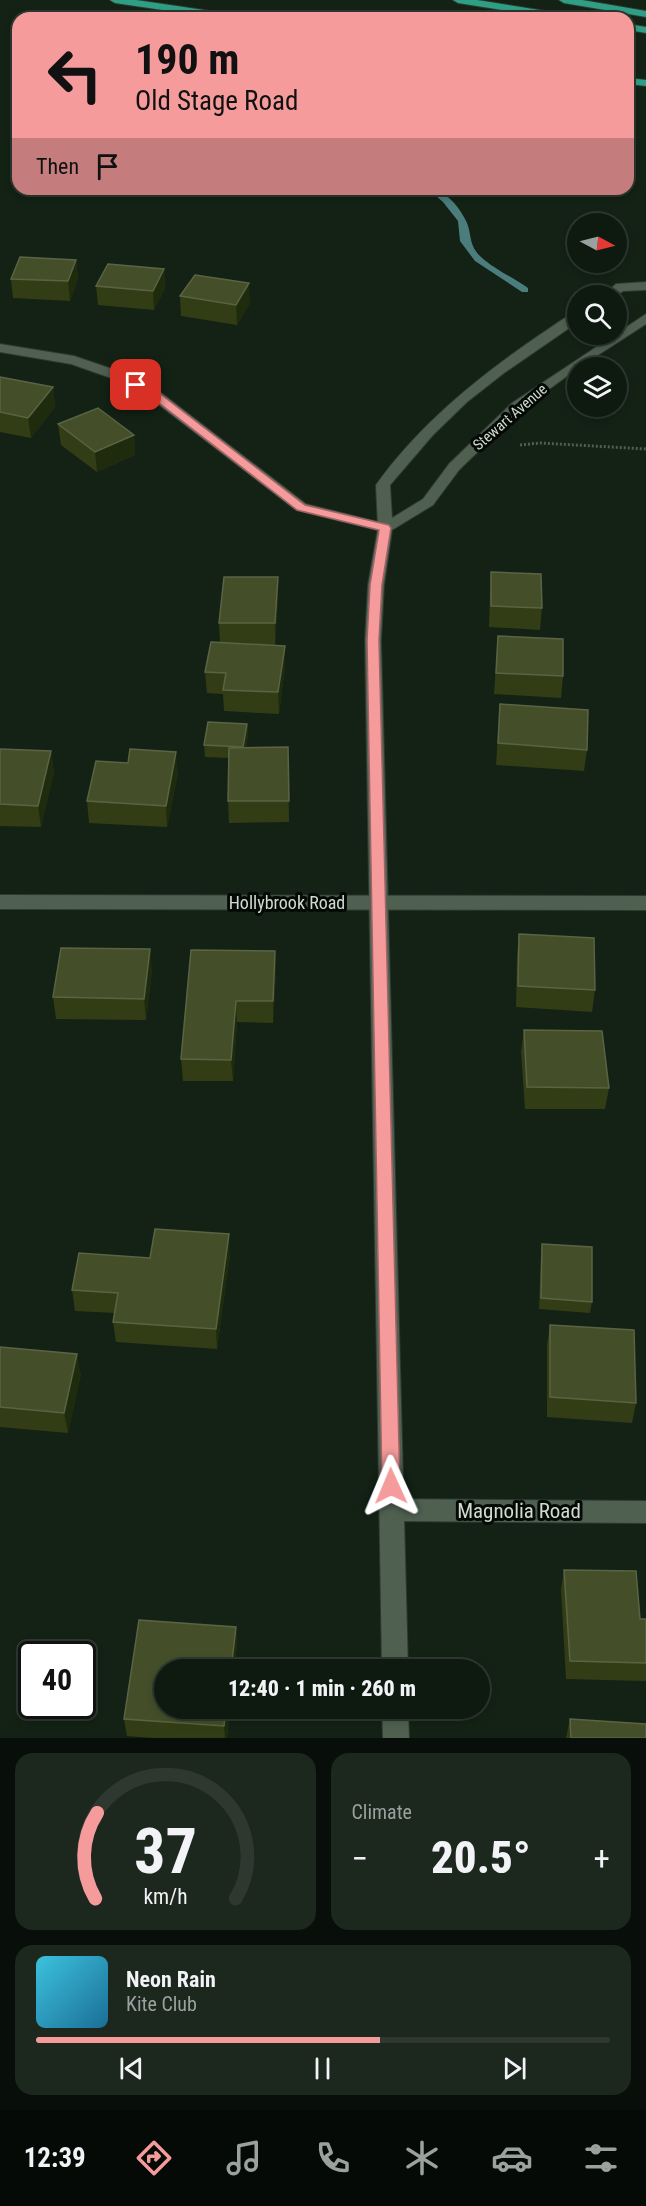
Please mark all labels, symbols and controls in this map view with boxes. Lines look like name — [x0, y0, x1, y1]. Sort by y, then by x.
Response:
text: 190 m — [135, 35, 240, 84]
icon: left — [36, 36, 114, 114]
text: Old Stage Road — [135, 85, 298, 117]
icon: arrive — [91, 150, 124, 183]
text: Then — [36, 154, 79, 179]
north arrow — [567, 213, 627, 273]
map controls — [567, 213, 627, 417]
button: search — [567, 285, 627, 345]
button: layers — [567, 357, 627, 417]
pin — [110, 359, 161, 410]
icon: arrive — [119, 368, 152, 401]
street label: Stewart Avenue — [469, 380, 551, 454]
street label: Hollybrook Road — [229, 892, 345, 913]
position arrow — [359, 1454, 423, 1518]
street label: Magnolia Road — [457, 1499, 581, 1523]
speed limit sign: 40 — [18, 1641, 96, 1719]
text: 12:40 · 1 min · 260 m — [228, 1676, 416, 1701]
text: Climate — [352, 1800, 412, 1824]
text: 37 — [134, 1815, 197, 1888]
text: 20.5° — [431, 1831, 531, 1884]
text: − — [352, 1839, 368, 1878]
text: + — [594, 1839, 610, 1878]
text: km/h — [143, 1884, 187, 1909]
text: Neon Rain — [126, 1967, 216, 1992]
text: Kite Club — [126, 1992, 197, 2016]
icon: previous — [115, 2052, 148, 2085]
icon: pause — [306, 2052, 339, 2085]
icon: next — [498, 2052, 531, 2085]
icon: directions — [133, 2137, 175, 2179]
icon: music — [223, 2137, 265, 2179]
icon: phone — [312, 2137, 354, 2179]
icon: climate — [401, 2137, 443, 2179]
icon: car — [491, 2137, 533, 2179]
icon: filters — [580, 2137, 622, 2179]
text: 12:39 — [24, 2142, 86, 2174]

